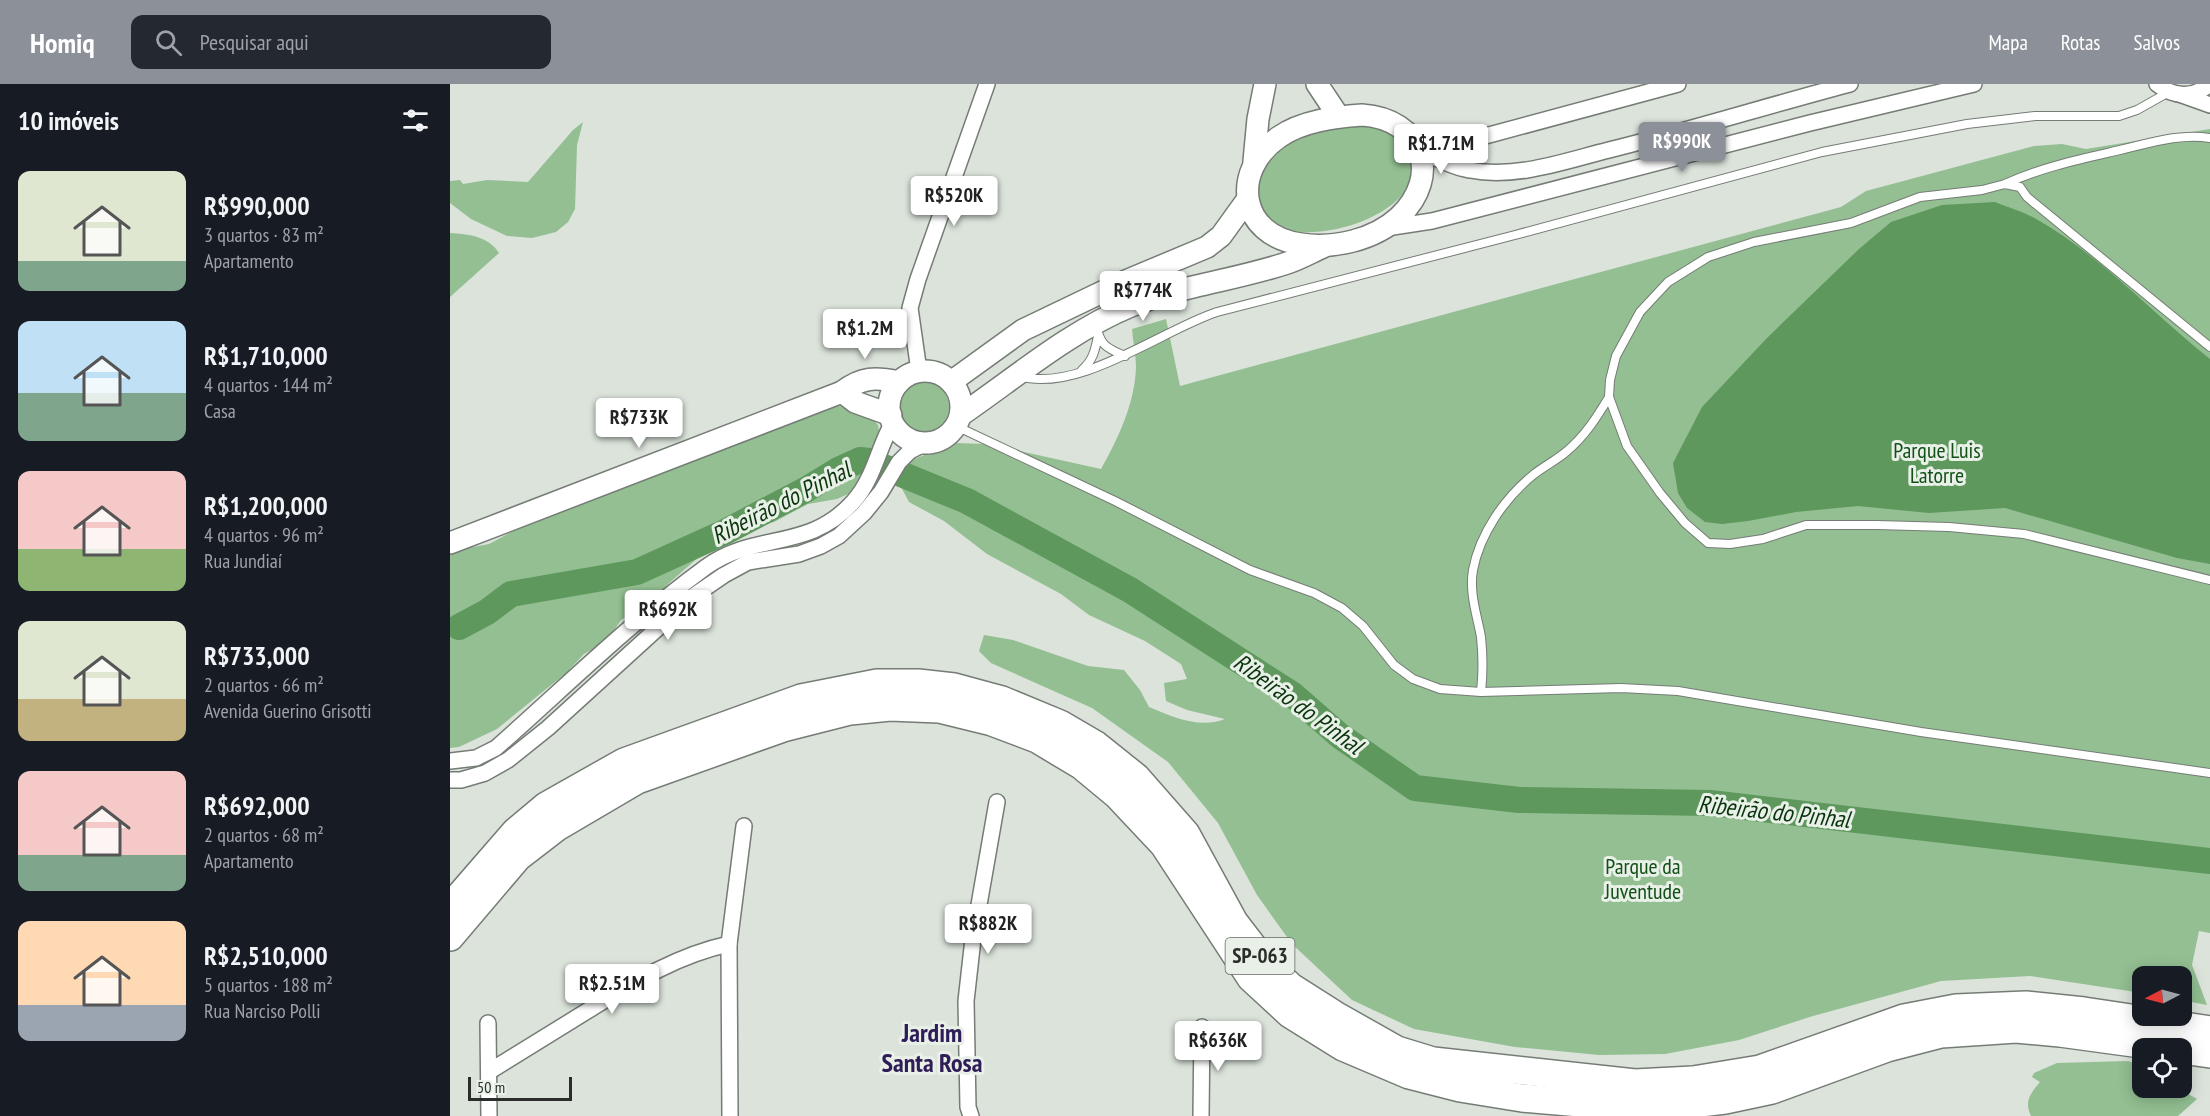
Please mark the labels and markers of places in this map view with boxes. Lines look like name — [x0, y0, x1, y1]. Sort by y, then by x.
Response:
pin: R$990K — [1633, 122, 1731, 173]
pin: R$1.71M — [1386, 124, 1496, 175]
pin: R$520K — [905, 176, 1003, 227]
pin: R$774K — [1094, 271, 1192, 322]
pin: R$1.2M — [816, 309, 914, 360]
pin: R$733K — [590, 398, 688, 449]
pin: R$692K — [619, 590, 717, 641]
pin: R$882K — [939, 904, 1037, 955]
pin: R$2.51M — [557, 964, 667, 1015]
pin: R$636K — [1169, 1021, 1267, 1072]

